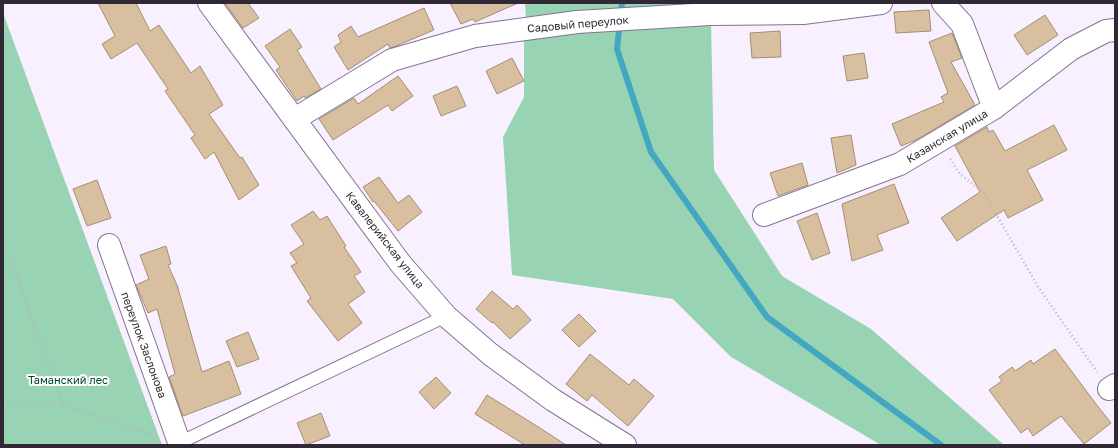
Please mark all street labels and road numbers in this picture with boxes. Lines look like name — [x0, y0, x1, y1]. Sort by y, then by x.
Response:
street label: Садовый переулок — [527, 13, 630, 34]
street label: Казанская улица — [904, 106, 990, 165]
street label: Кавалерийская улица — [344, 189, 427, 291]
street label: переулок Заслонова — [119, 290, 170, 400]

